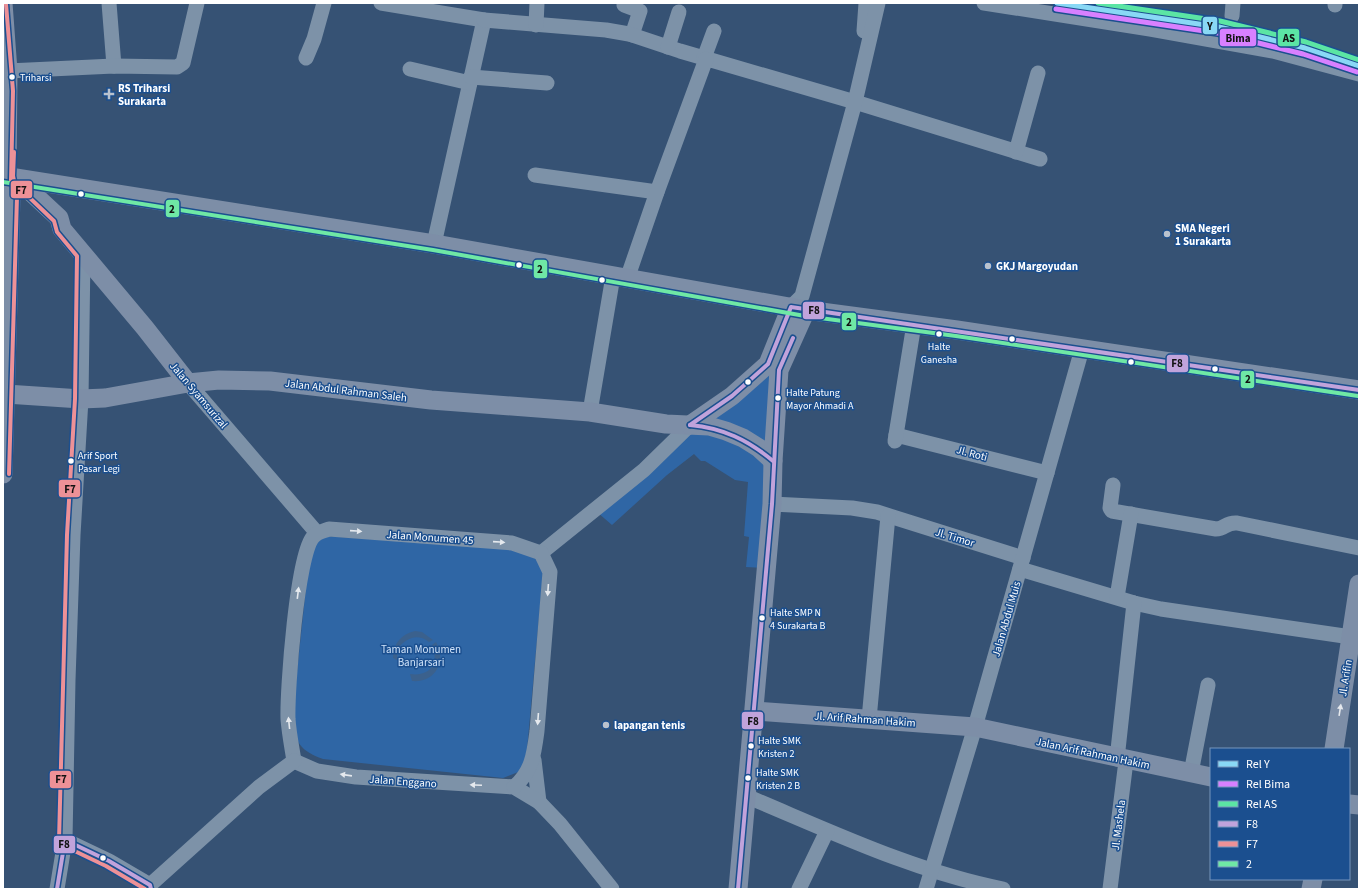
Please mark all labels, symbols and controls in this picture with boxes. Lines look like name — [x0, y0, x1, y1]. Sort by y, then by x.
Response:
line badge: Y — [1202, 16, 1218, 35]
text: Y — [1206, 19, 1213, 34]
line badge: Bima — [1219, 28, 1257, 47]
line badge: AS — [1277, 28, 1300, 47]
text: Bima — [1226, 31, 1251, 46]
text: AS — [1282, 31, 1295, 46]
place label: Triharsi — [20, 71, 51, 85]
marker: Triharsi — [7, 72, 17, 82]
place label: RS Triharsi Surakarta — [118, 81, 170, 109]
marker: RS Triharsi Surakarta — [103, 88, 115, 100]
line badge: F7 — [10, 180, 33, 199]
text: F7 — [15, 183, 27, 198]
unlabelled marker — [76, 189, 86, 199]
line badge: 2 — [165, 199, 180, 218]
text: 2 — [169, 202, 175, 217]
place label: SMA Negeri 1 Surakarta — [1175, 221, 1231, 249]
marker: SMA Negeri 1 Surakarta — [1162, 229, 1172, 239]
line badge: 2 — [533, 259, 548, 279]
place label: GKJ Margoyudan — [996, 259, 1078, 274]
unlabelled marker — [514, 260, 524, 270]
marker: GKJ Margoyudan — [983, 261, 993, 271]
text: 2 — [537, 262, 543, 277]
unlabelled marker — [597, 275, 607, 285]
line badge: F8 — [802, 301, 825, 320]
text: F8 — [808, 303, 820, 318]
line badge: 2 — [841, 312, 857, 331]
text: 2 — [846, 315, 852, 330]
marker: Halte Ganesha — [934, 329, 944, 339]
unlabelled marker — [1007, 334, 1017, 344]
place label: Halte Ganesha — [921, 340, 957, 367]
line badge: F8 — [1166, 354, 1189, 373]
text: F8 — [1171, 356, 1183, 371]
unlabelled marker — [1126, 357, 1136, 367]
street label: Jalan Syamsurizal — [166, 359, 231, 432]
unlabelled marker — [1210, 364, 1220, 374]
line badge: 2 — [1240, 370, 1255, 389]
text: 2 — [1245, 372, 1251, 387]
street label: Jalan Abdul Rahman Saleh — [284, 376, 408, 405]
unlabelled marker — [743, 377, 753, 387]
place label: Halte Patung Mayor Ahmadi A — [786, 386, 854, 413]
marker: Halte Patung Mayor Ahmadi A — [773, 393, 783, 403]
street label: Jl. Roti — [955, 442, 989, 465]
place label: Arif Sport Pasar Legi — [78, 449, 120, 476]
marker: Arif Sport Pasar Legi — [66, 456, 76, 466]
line badge: F7 — [58, 479, 81, 498]
text: F7 — [64, 482, 76, 497]
street label: Jl. Timor — [933, 524, 977, 551]
street label: Jalan Monumen 45 — [386, 527, 474, 548]
one-way arrow — [350, 528, 362, 535]
one-way arrow — [493, 539, 506, 545]
street label: Jalan Abdul Muis — [989, 579, 1025, 659]
one-way arrow — [545, 584, 552, 596]
one-way arrow — [295, 587, 302, 599]
place label: Halte SMP N 4 Surakarta B — [770, 606, 826, 633]
marker: Halte SMP N 4 Surakarta B — [757, 613, 767, 623]
park label: Taman Monumen Banjarsari — [381, 642, 461, 670]
street label: Jl. Arifin — [1335, 658, 1356, 698]
one-way arrow — [1337, 704, 1343, 717]
street label: Jl. Arif Rahman Hakim — [814, 708, 916, 731]
line badge: F8 — [741, 711, 764, 730]
one-way arrow — [535, 713, 542, 726]
text: F8 — [747, 714, 759, 729]
one-way arrow — [286, 717, 292, 729]
place label: lapangan tenis — [614, 718, 685, 733]
marker: lapangan tenis — [601, 720, 611, 730]
place label: Halte SMK Kristen 2 — [758, 734, 801, 761]
street label: Jalan Arif Rahman Hakim — [1035, 734, 1151, 773]
marker: Halte SMK Kristen 2 — [746, 741, 756, 751]
legend — [1210, 748, 1350, 880]
text: Rel Y — [1246, 756, 1270, 773]
place label: Halte SMK Kristen 2 B — [756, 766, 800, 793]
line badge: F7 — [49, 770, 72, 789]
text: F7 — [55, 772, 67, 787]
one-way arrow — [340, 772, 352, 778]
street label: Jalan Enggano — [369, 772, 437, 791]
marker: Halte SMK Kristen 2 B — [743, 773, 753, 783]
text: Rel Bima — [1246, 776, 1290, 793]
one-way arrow — [470, 782, 482, 789]
text: Rel AS — [1246, 796, 1277, 813]
street label: Jl. Mashela — [1108, 799, 1129, 851]
text: F8 — [1246, 816, 1258, 833]
line badge: F8 — [53, 835, 76, 854]
text: F7 — [1246, 836, 1258, 853]
text: F8 — [58, 837, 70, 852]
unlabelled marker — [98, 853, 108, 863]
text: 2 — [1246, 856, 1252, 873]

